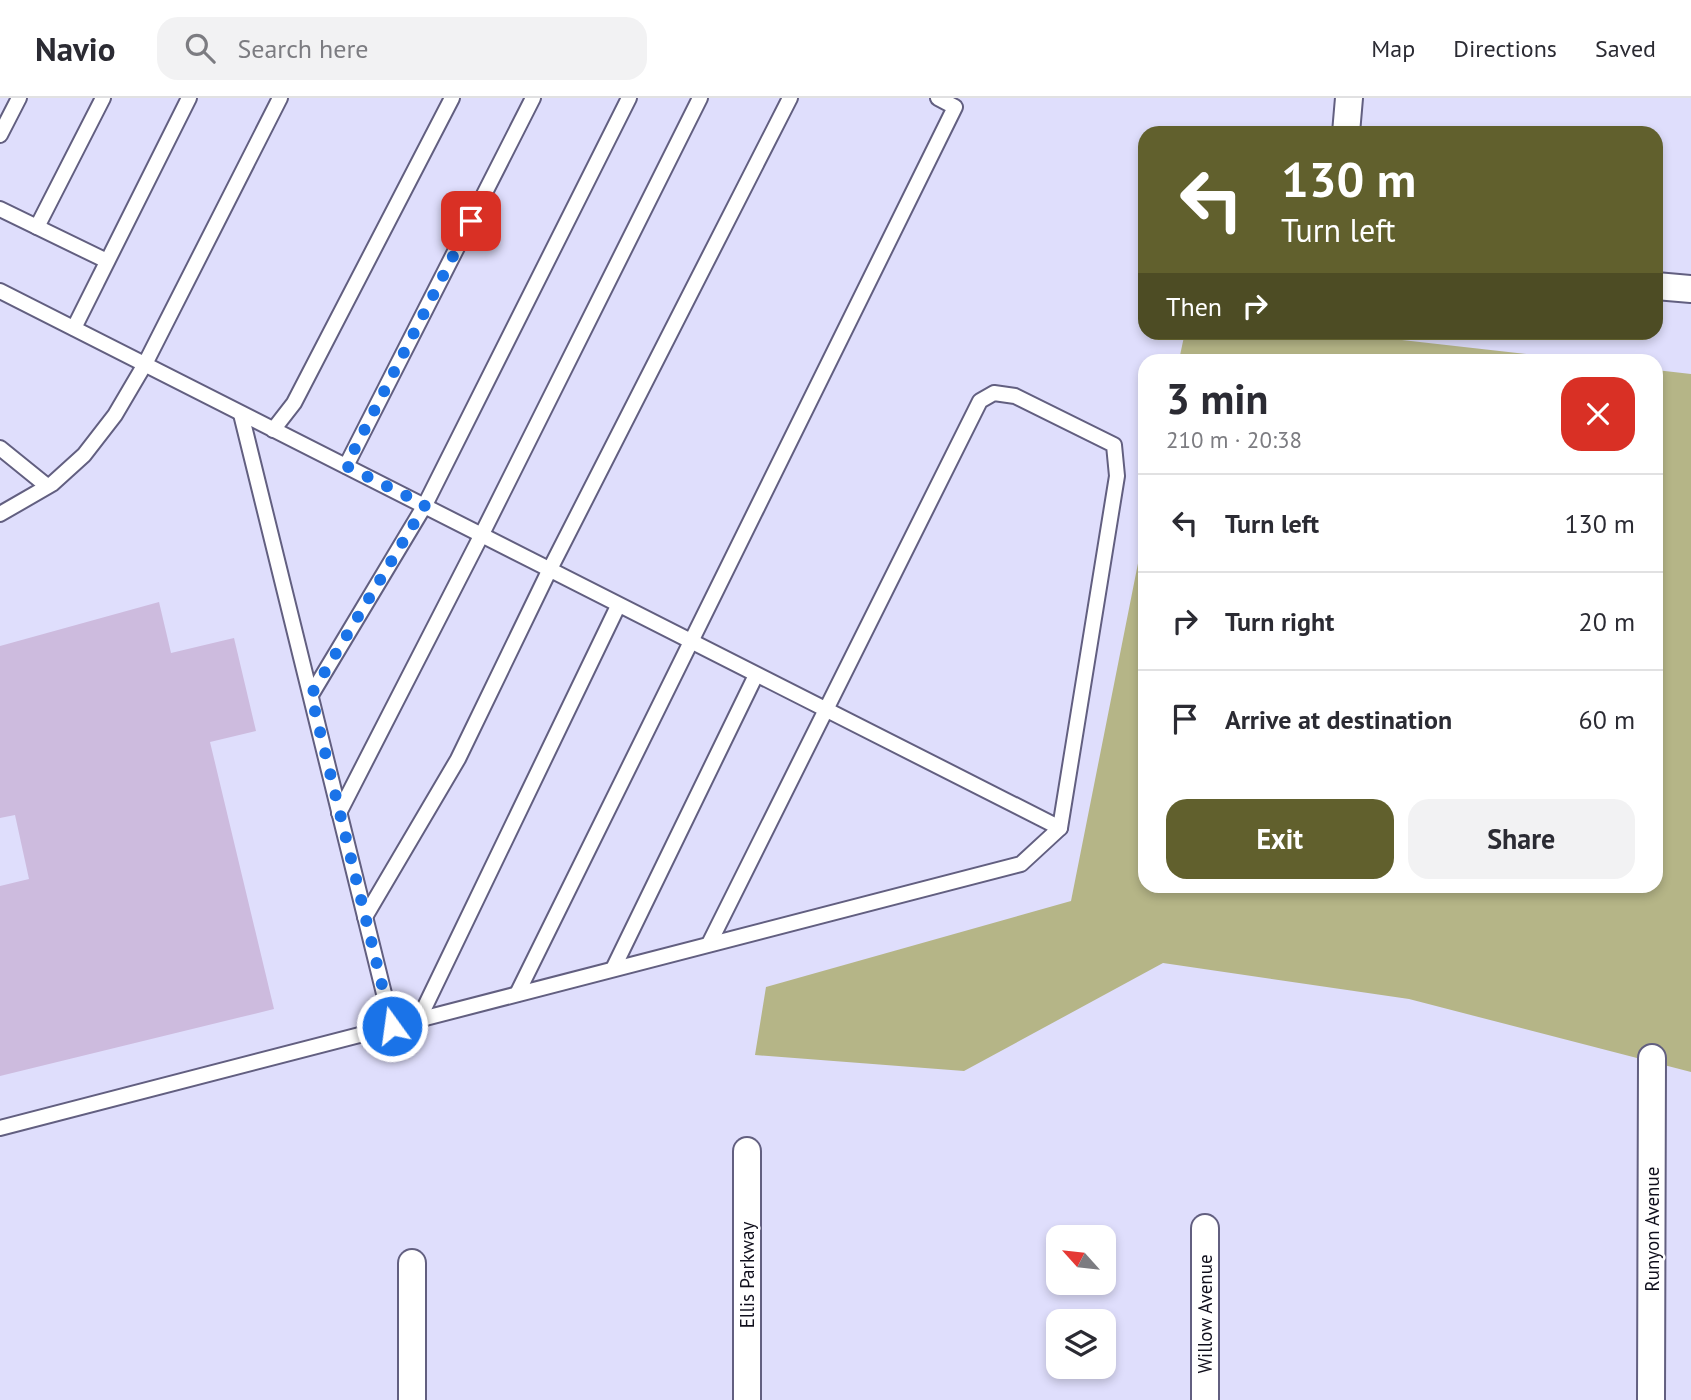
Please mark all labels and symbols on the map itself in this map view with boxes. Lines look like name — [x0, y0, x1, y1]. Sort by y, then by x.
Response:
pin — [441, 191, 501, 251]
position arrow — [355, 989, 429, 1063]
street label: Runyon Avenue — [1640, 1167, 1664, 1291]
street label: Ellis Parkway — [735, 1222, 759, 1328]
north arrow — [1046, 1225, 1116, 1295]
street label: Willow Avenue — [1193, 1254, 1217, 1374]

